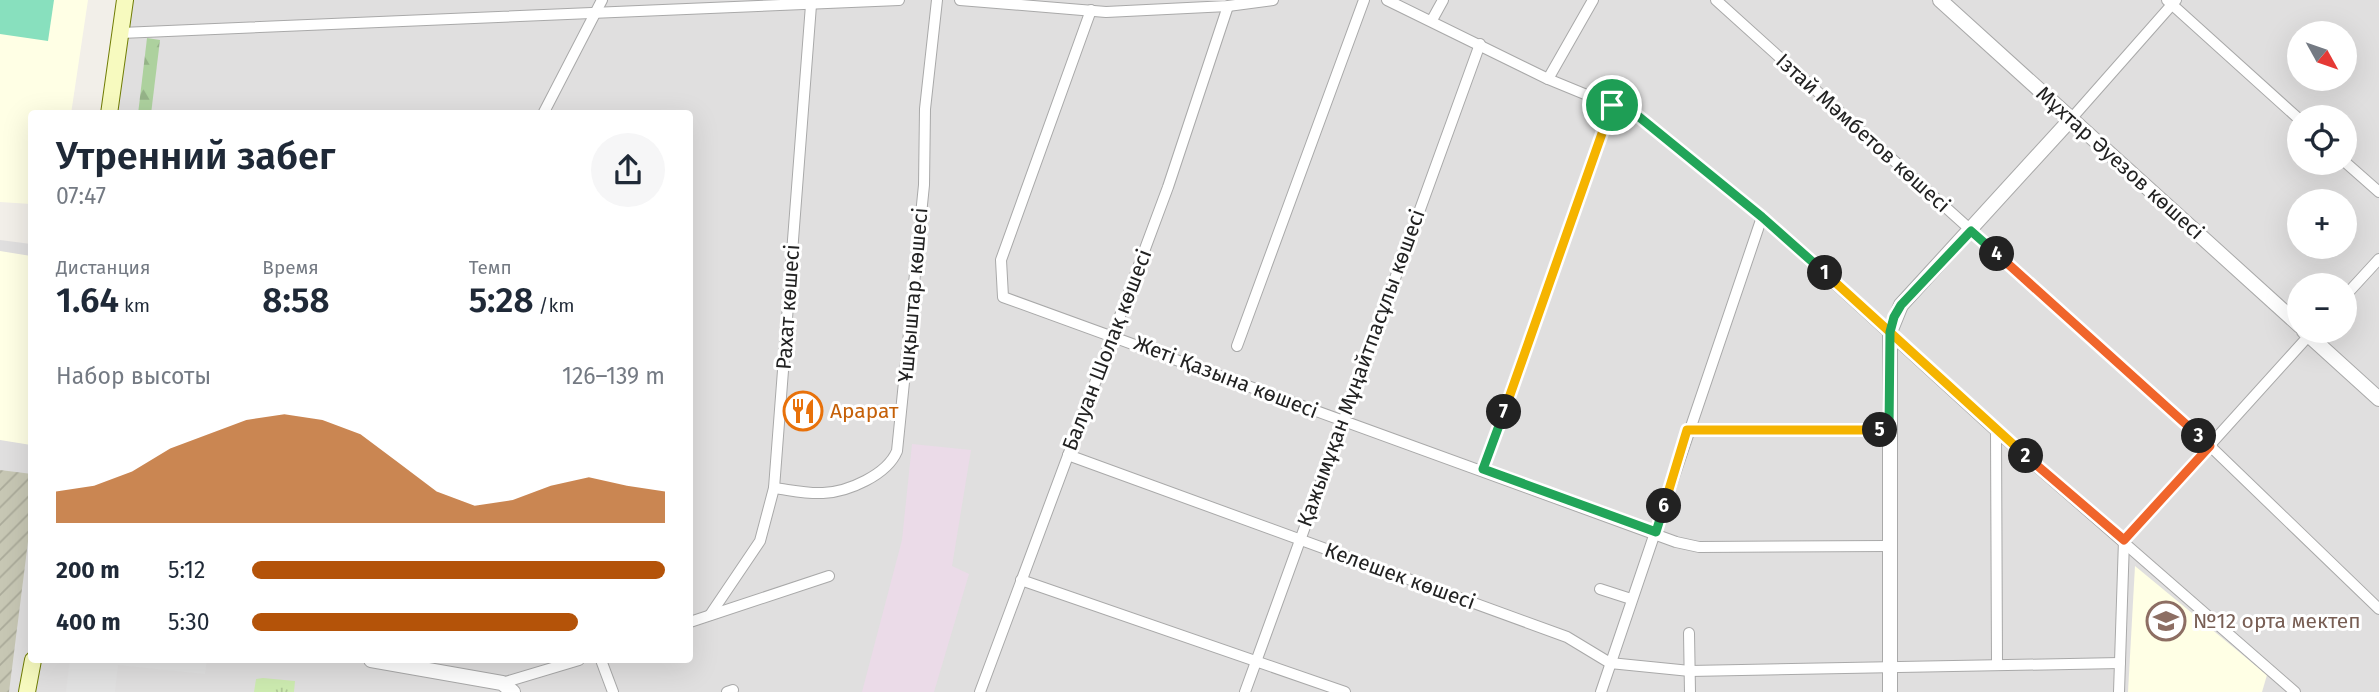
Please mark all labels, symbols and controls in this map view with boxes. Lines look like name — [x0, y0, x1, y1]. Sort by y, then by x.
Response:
north arrow — [2287, 21, 2357, 91]
map controls — [2287, 21, 2357, 343]
street label: Ізтай Мәмбетов көшесі — [1771, 48, 1955, 218]
pin — [1582, 75, 1642, 135]
street label: Мұхтар Әуезов көшесі — [2031, 81, 2209, 245]
icon: arrive — [1593, 86, 1631, 124]
button: locate — [2287, 105, 2357, 175]
text: Утренний забег — [56, 133, 335, 179]
button: share — [591, 133, 665, 207]
text: 07:47 — [56, 182, 106, 210]
button: + — [2287, 189, 2357, 259]
street label: Ұшқыштар көшесі — [892, 206, 934, 384]
street label: Қажымұқан Мұңайтпасұлы көшесі — [1291, 206, 1431, 530]
pin: 4 — [1980, 236, 2014, 272]
text: 4 — [1991, 242, 2002, 265]
street label: Рахат көшесі — [771, 244, 805, 370]
street label: Балуан Шолақ көшесі — [1057, 246, 1157, 454]
text: Дистанция — [56, 256, 151, 279]
text: Время — [262, 256, 319, 279]
text: Темп — [469, 256, 512, 279]
pin: 1 — [1808, 256, 1842, 290]
text: 1 — [1820, 261, 1829, 284]
button: − — [2287, 273, 2357, 343]
text: 1.64 — [56, 279, 119, 321]
text: 8:58 — [262, 279, 330, 321]
text: 5:28 — [469, 279, 534, 321]
text: km — [119, 294, 150, 317]
text: /km — [534, 294, 574, 317]
street label: Жеті Қазына көшесі — [1130, 330, 1322, 424]
text: Набор высоты — [56, 362, 211, 390]
text: 126–139 m — [562, 362, 665, 390]
restaurant icon: Арарат — [782, 390, 824, 432]
pin: 7 — [1486, 394, 1522, 430]
place label: Арарат — [830, 398, 899, 424]
text: 7 — [1499, 400, 1508, 423]
pin: 5 — [1862, 412, 1898, 448]
text: 5 — [1874, 418, 1885, 441]
pin: 3 — [2182, 418, 2216, 453]
text: 3 — [2194, 424, 2203, 447]
pin: 2 — [2008, 438, 2044, 474]
text: 2 — [2021, 444, 2030, 467]
pin: 6 — [1646, 489, 1682, 524]
text: 6 — [1658, 494, 1669, 517]
street label: Келешек көшесі — [1321, 537, 1479, 615]
text: 200 m — [56, 556, 120, 584]
text: 5:12 — [168, 556, 205, 584]
school or university icon: №12 орта мектеп — [2145, 600, 2187, 642]
text: 400 m — [56, 608, 121, 636]
text: 5:30 — [168, 608, 210, 636]
place label: №12 орта мектеп — [2193, 608, 2361, 634]

